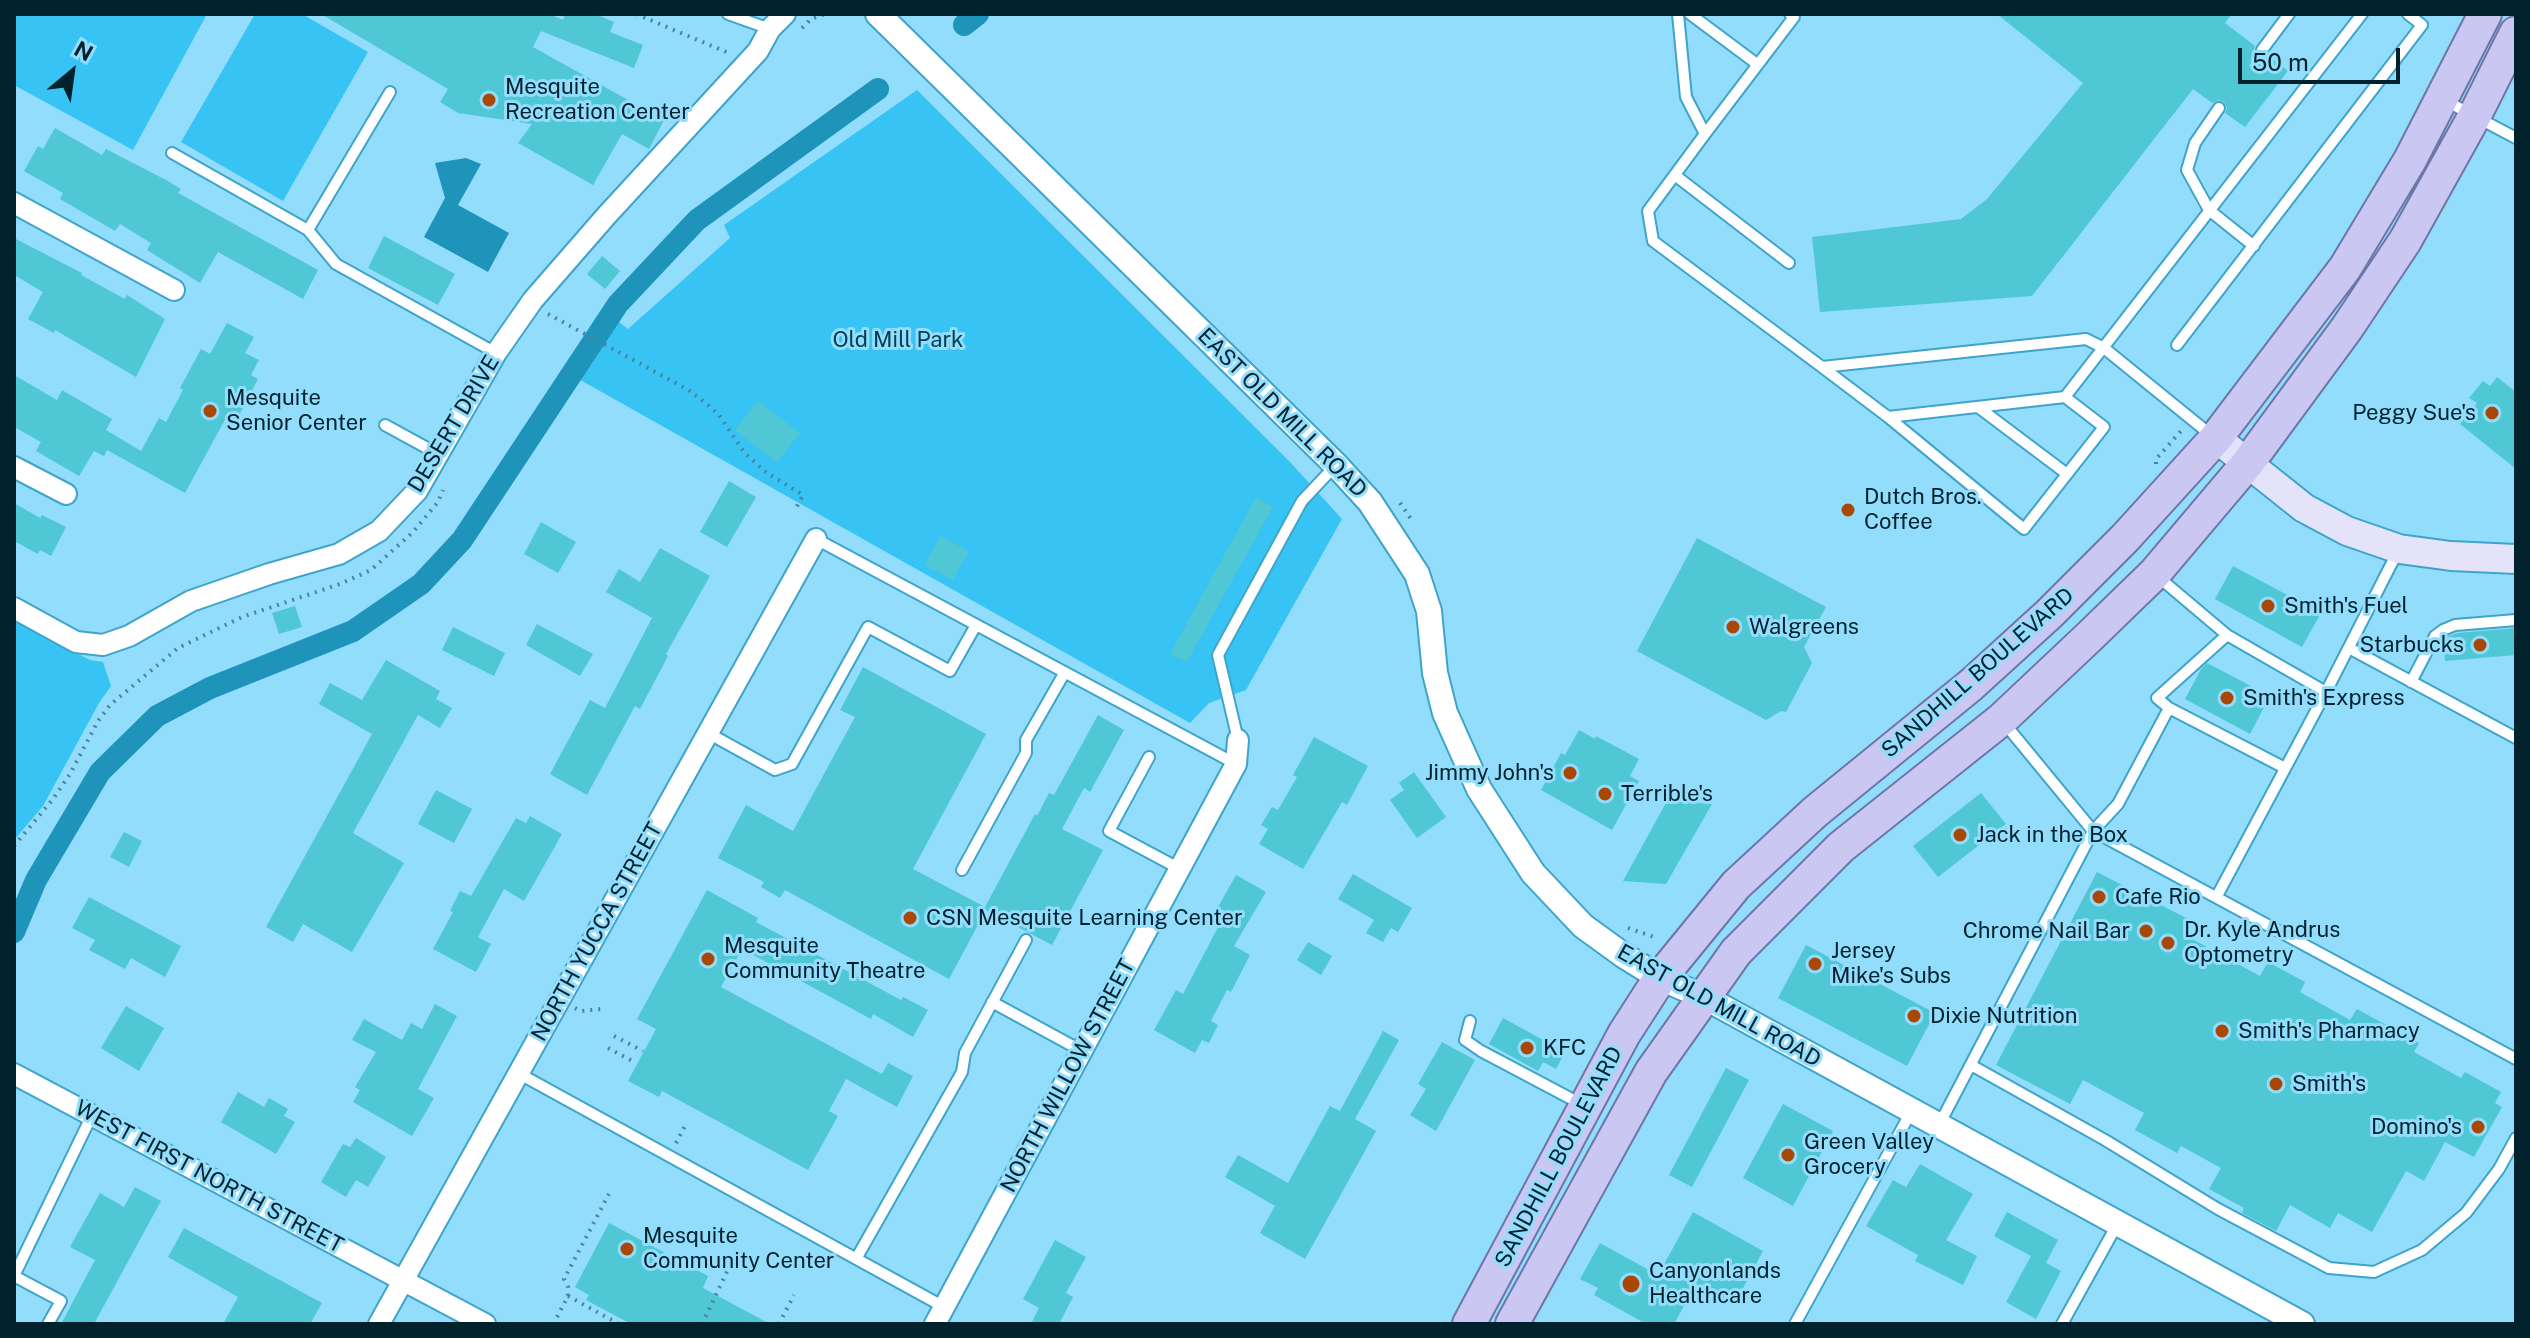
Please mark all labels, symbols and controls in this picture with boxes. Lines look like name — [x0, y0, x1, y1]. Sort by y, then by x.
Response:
north arrow — [32, 32, 112, 112]
scale bar — [2242, 32, 2404, 82]
text: N — [70, 35, 97, 67]
text: 50 m — [2252, 48, 2309, 76]
place label: Mesquite Recreation Center — [505, 74, 690, 126]
marker: Mesquite Recreation Center — [480, 91, 498, 109]
street label: EAST OLD MILL ROAD — [1192, 323, 1372, 503]
park label: Old Mill Park — [833, 327, 963, 353]
street label: DESERT DRIVE — [403, 351, 505, 497]
place label: Mesquite Senior Center — [226, 385, 367, 436]
place label: Peggy Sue's — [2352, 400, 2476, 426]
marker: Mesquite Senior Center — [201, 402, 219, 420]
marker: Peggy Sue's — [2483, 404, 2501, 422]
place label: Dutch Bros. Coffee — [1864, 484, 1982, 536]
marker: Dutch Bros. Coffee — [1839, 501, 1857, 519]
street label: SANDHILL BOULEVARD — [1876, 582, 2080, 764]
place label: Smith's Fuel — [2284, 593, 2408, 619]
marker: Smith's Fuel — [2259, 597, 2277, 615]
place label: Walgreens — [1749, 614, 1859, 640]
marker: Walgreens — [1724, 618, 1742, 636]
place label: Starbucks — [2360, 632, 2464, 658]
marker: Starbucks — [2471, 636, 2489, 654]
place label: Smith's Express — [2243, 685, 2405, 711]
marker: Smith's Express — [2218, 689, 2236, 707]
place label: Jimmy John's — [1425, 760, 1554, 786]
marker: Jimmy John's — [1561, 764, 1579, 782]
place label: Terrible's — [1621, 781, 1713, 807]
marker: Terrible's — [1596, 785, 1614, 803]
street label: NORTH YUCCA STREET — [526, 818, 668, 1046]
place label: Jack in the Box — [1976, 822, 2128, 848]
marker: Jack in the Box — [1951, 826, 1969, 844]
place label: Cafe Rio — [2115, 884, 2201, 910]
marker: Cafe Rio — [2090, 888, 2108, 906]
place label: CSN Mesquite Learning Center — [926, 905, 1243, 931]
marker: CSN Mesquite Learning Center — [901, 909, 919, 927]
place label: Dr. Kyle Andrus Optometry — [2184, 917, 2340, 968]
place label: Chrome Nail Bar — [1963, 918, 2130, 944]
marker: Chrome Nail Bar — [2137, 922, 2155, 940]
place label: Mesquite Community Theatre — [724, 933, 926, 984]
marker: Dr. Kyle Andrus Optometry — [2159, 934, 2177, 952]
place label: Jersey Mike's Subs — [1831, 938, 1951, 990]
street label: EAST OLD MILL ROAD — [1613, 939, 1825, 1073]
marker: Mesquite Community Theatre — [699, 950, 717, 968]
street label: NORTH WILLOW STREET — [995, 955, 1141, 1197]
marker: Jersey Mike's Subs — [1806, 955, 1824, 973]
place label: Dixie Nutrition — [1930, 1003, 2077, 1029]
marker: Dixie Nutrition — [1905, 1007, 1923, 1025]
place label: Smith's Pharmacy — [2238, 1018, 2420, 1044]
marker: Smith's Pharmacy — [2213, 1022, 2231, 1040]
place label: KFC — [1543, 1035, 1586, 1061]
marker: KFC — [1518, 1039, 1536, 1057]
street label: SANDHILL BOULEVARD — [1490, 1042, 1628, 1272]
place label: Smith's — [2292, 1071, 2366, 1097]
marker: Smith's — [2267, 1075, 2285, 1093]
street label: WEST FIRST NORTH STREET — [70, 1095, 348, 1259]
place label: Domino's — [2371, 1114, 2462, 1140]
marker: Domino's — [2469, 1118, 2487, 1136]
place label: Green Valley Grocery — [1804, 1129, 1934, 1180]
marker: Green Valley Grocery — [1779, 1146, 1797, 1164]
place label: Mesquite Community Center — [643, 1223, 834, 1274]
marker: Mesquite Community Center — [618, 1240, 636, 1258]
place label: Canyonlands Healthcare — [1649, 1258, 1781, 1310]
marker: Canyonlands Healthcare — [1620, 1273, 1642, 1295]

